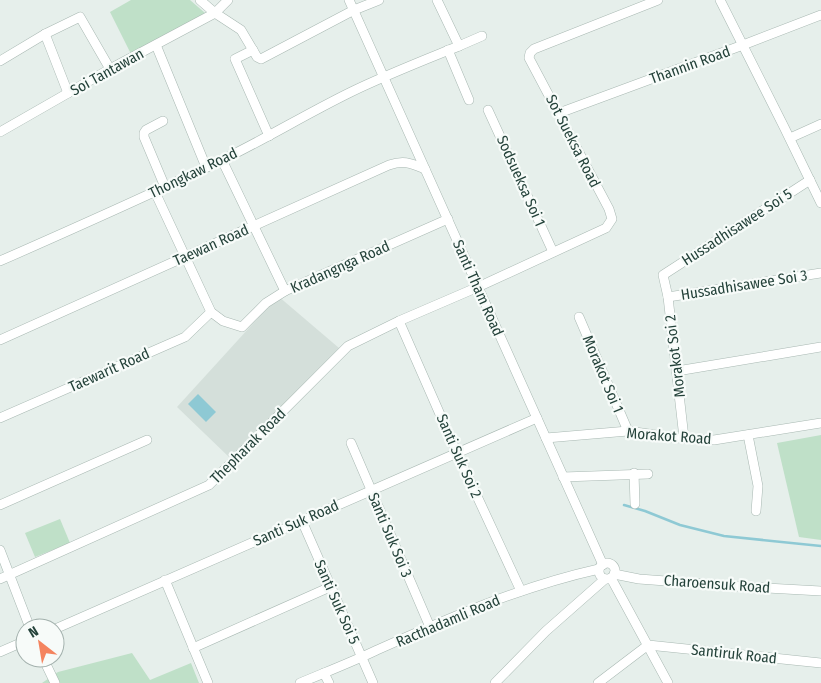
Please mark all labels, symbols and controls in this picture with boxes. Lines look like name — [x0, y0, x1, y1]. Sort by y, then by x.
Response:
street label: Thannin Road — [647, 42, 733, 88]
street label: Soi Tantawan — [67, 44, 147, 100]
street label: Sot Sueksa Road — [542, 92, 604, 190]
street label: Sodsueksa Soi 1 — [493, 133, 549, 229]
street label: Thongkaw Road — [146, 144, 240, 202]
street label: Hussadhisawee Soi 5 — [678, 185, 796, 269]
street label: Taewan Road — [171, 220, 251, 270]
street label: Kradangnga Road — [287, 237, 393, 297]
street label: Santi Tham Road — [449, 237, 507, 339]
street label: Hussadhisawee Soi 3 — [680, 266, 809, 304]
street label: Morakot Soi 2 — [661, 313, 689, 398]
street label: Morakot Soi 1 — [579, 333, 627, 415]
street label: Taewarit Road — [66, 344, 152, 396]
street label: Thepharak Road — [207, 405, 289, 487]
street label: Santi Suk Soi 2 — [432, 411, 486, 501]
street label: Morakot Road — [626, 424, 712, 448]
street label: Santi Suk Soi 3 — [364, 490, 416, 580]
street label: Santi Suk Road — [250, 496, 342, 550]
street label: Santi Suk Soi 5 — [310, 557, 364, 647]
street label: Charoensuk Road — [663, 571, 771, 597]
street label: Racthadamli Road — [393, 591, 503, 651]
north arrow — [15, 618, 65, 668]
text: N — [26, 623, 42, 642]
street label: Santiruk Road — [690, 641, 778, 667]

